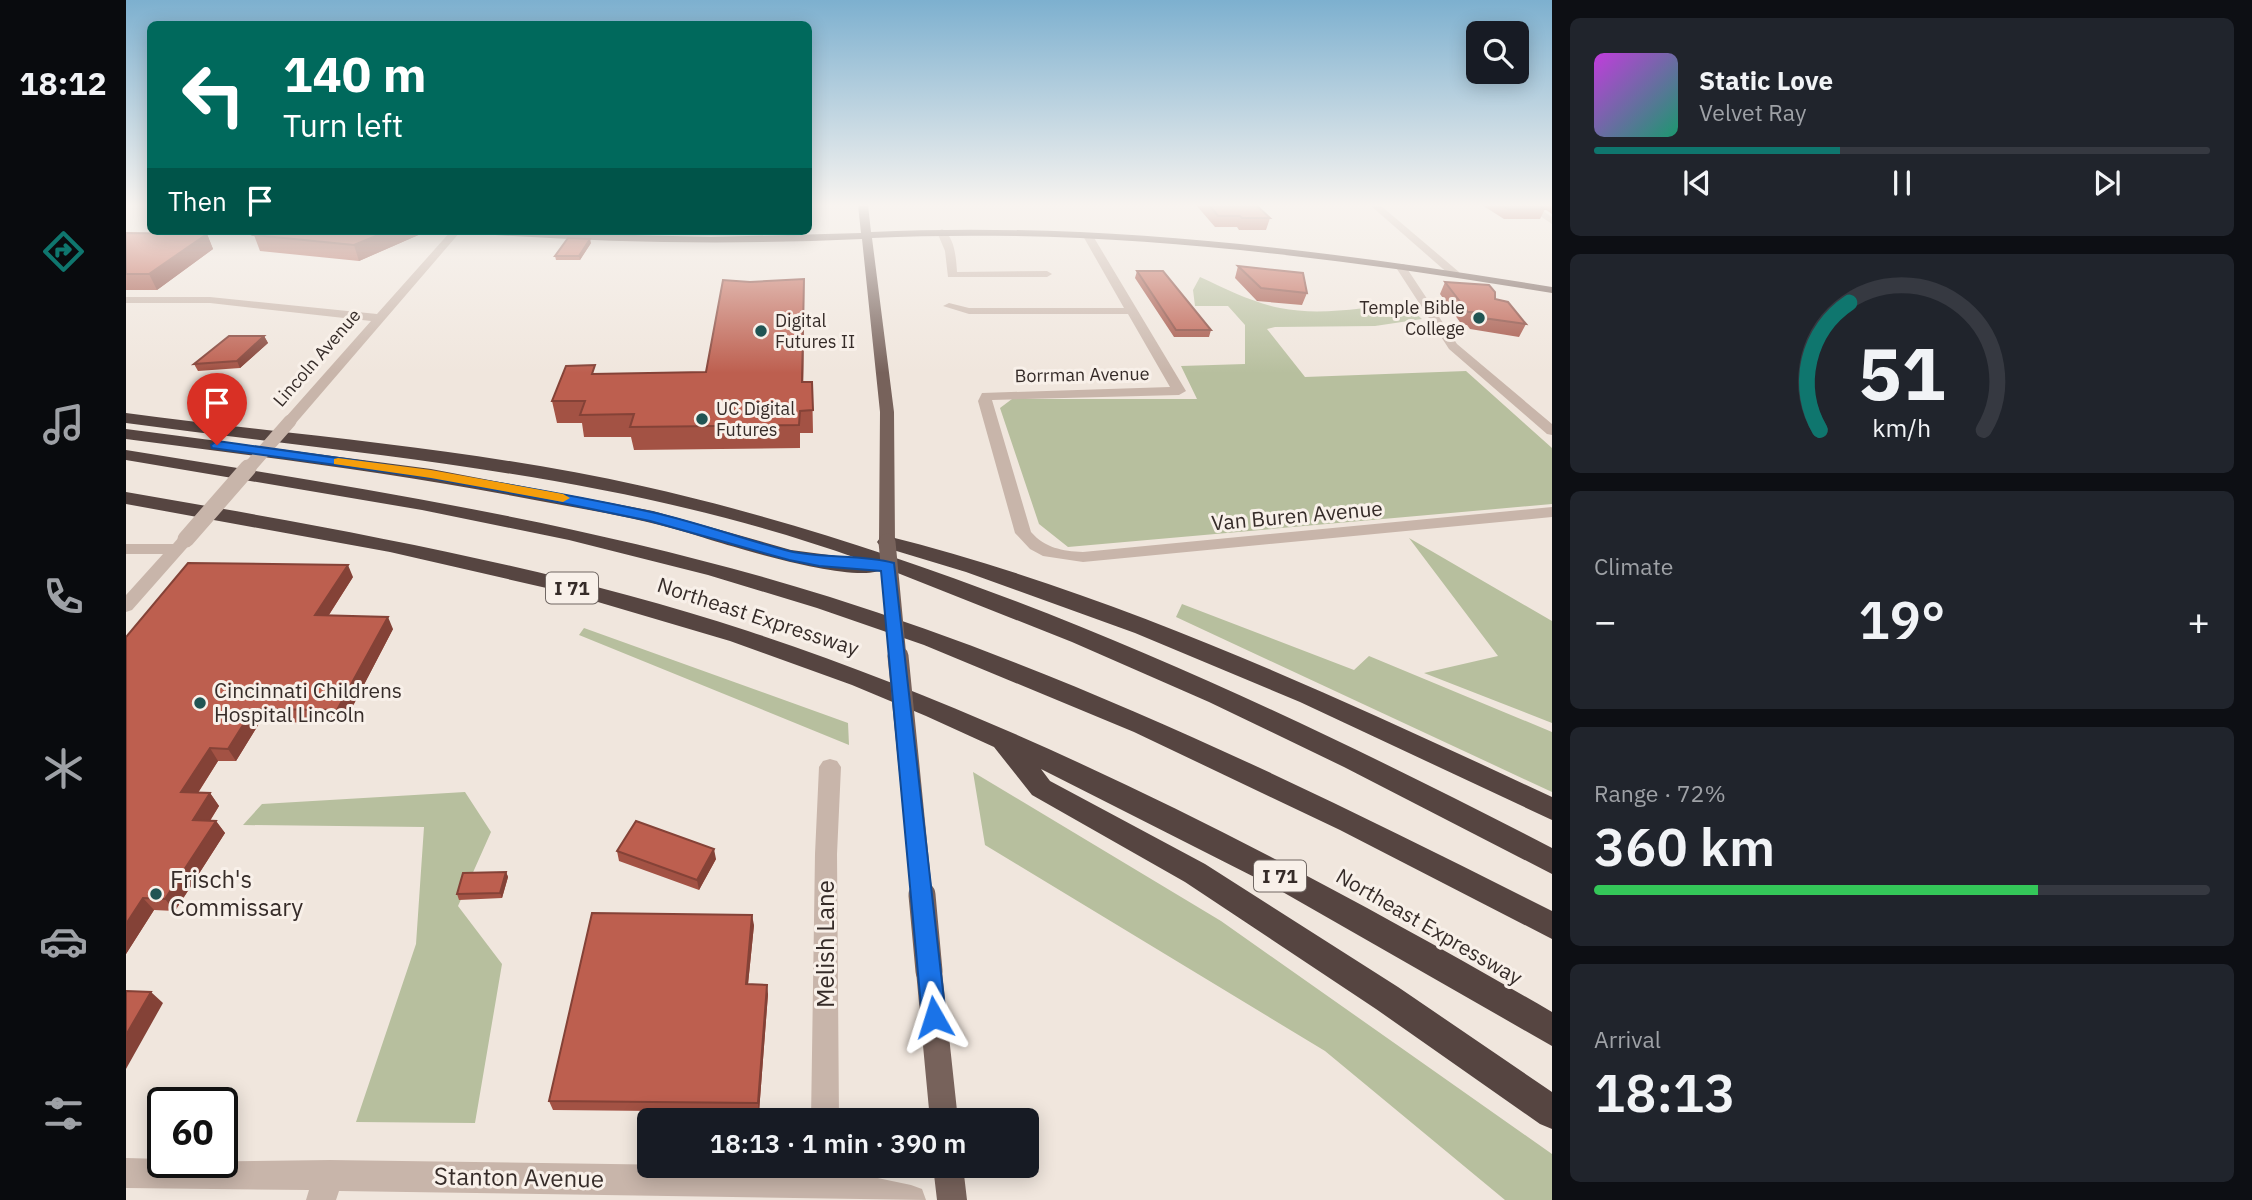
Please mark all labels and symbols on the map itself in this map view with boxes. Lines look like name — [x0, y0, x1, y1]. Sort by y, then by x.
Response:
place label: Temple Bible College — [1359, 296, 1465, 340]
street label: Lincoln Avenue — [268, 304, 365, 411]
place label: Digital Futures II — [775, 309, 855, 353]
marker: Temple Bible College — [1471, 310, 1487, 326]
marker: Digital Futures II — [753, 323, 769, 339]
street label: Borrman Avenue — [1014, 362, 1150, 387]
pin — [187, 373, 247, 445]
place label: UC Digital Futures — [716, 397, 795, 441]
marker: UC Digital Futures — [694, 411, 710, 427]
street label: Van Buren Avenue — [1210, 494, 1384, 536]
street label: Northeast Expressway — [654, 570, 863, 662]
road number: I 71 — [546, 572, 598, 604]
place label: Cincinnati Childrens Hospital Lincoln — [214, 676, 402, 728]
marker: Cincinnati Childrens Hospital Lincoln — [192, 695, 208, 711]
road number: I 71 — [1254, 860, 1306, 891]
street label: Northeast Expressway — [1331, 861, 1528, 991]
place label: Frisch's Commissary — [170, 863, 303, 923]
street label: Melish Lane — [809, 880, 841, 1008]
marker: Frisch's Commissary — [148, 886, 164, 902]
position arrow — [897, 980, 971, 1054]
speed limit sign: 60 — [147, 1087, 238, 1178]
street label: Stanton Avenue — [434, 1160, 604, 1194]

